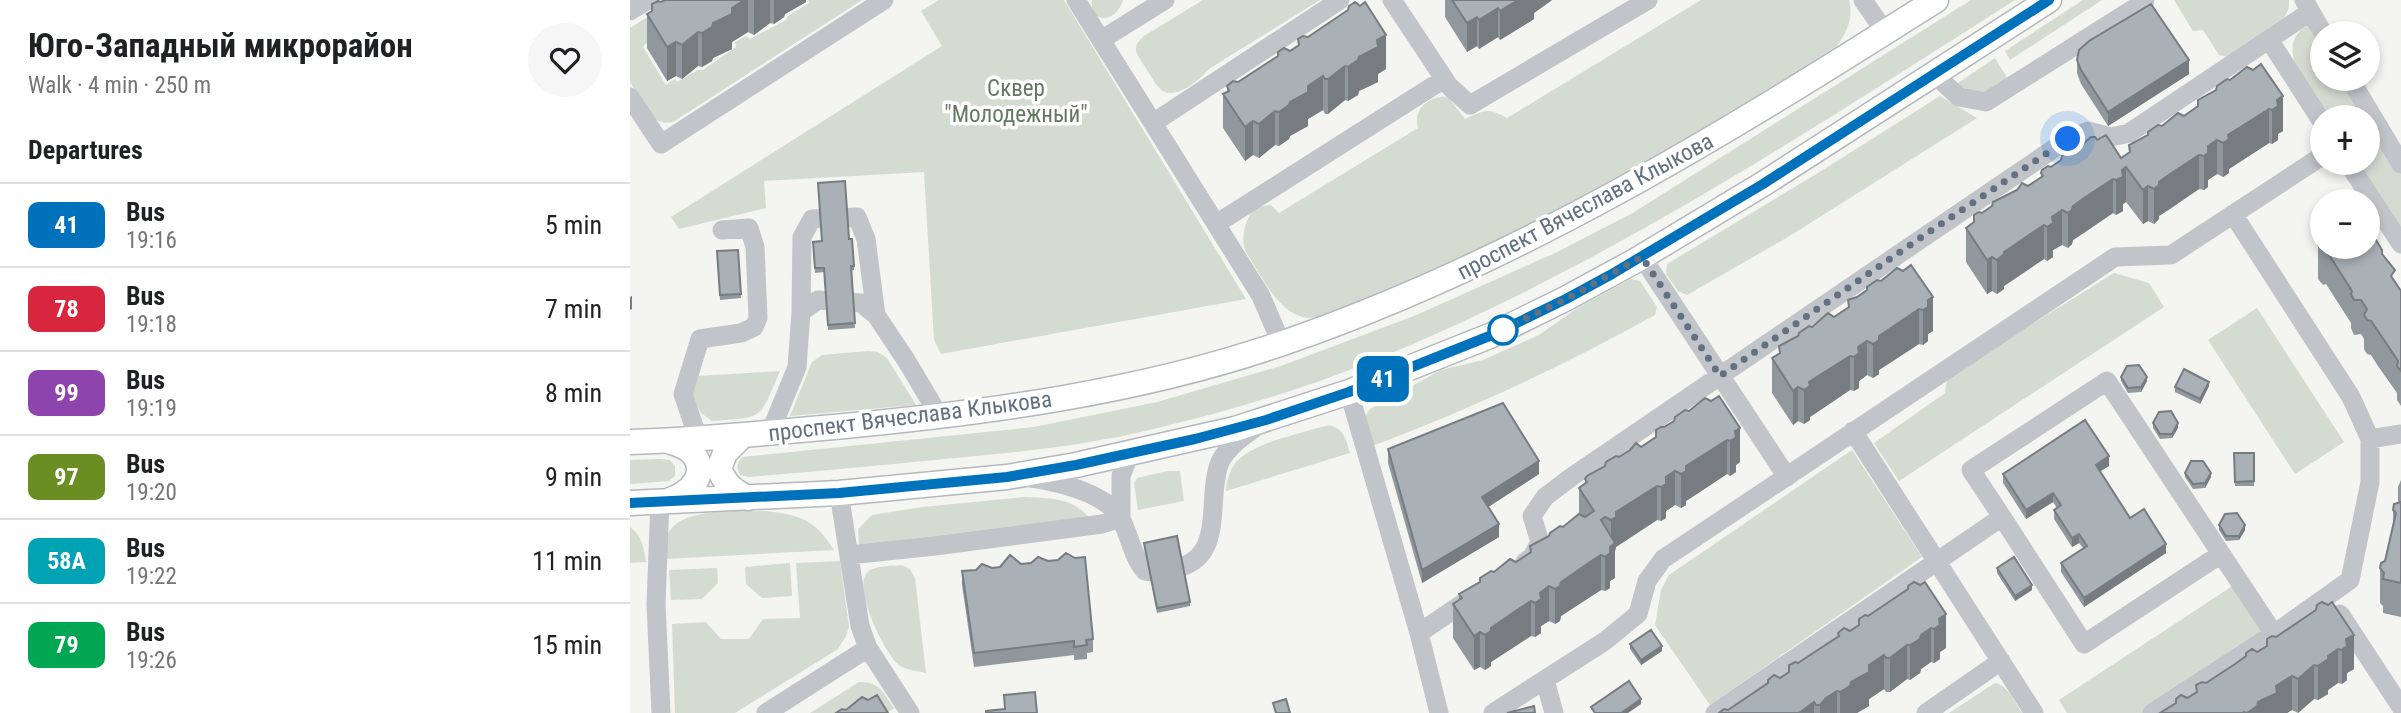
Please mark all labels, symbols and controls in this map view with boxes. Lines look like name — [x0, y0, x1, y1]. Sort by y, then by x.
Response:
map controls — [2310, 21, 2380, 259]
button: layers — [2310, 21, 2380, 91]
button: heart — [528, 23, 602, 97]
text: Юго-Западный микрорайон — [28, 26, 413, 65]
text: Walk · 4 min · 250 m — [28, 72, 211, 99]
park label: Сквер "Молодежный" — [944, 75, 1088, 128]
button: + — [2310, 105, 2380, 175]
your location — [2050, 121, 2085, 156]
street label: проспект Вячеслава Клыкова — [1453, 127, 1718, 285]
text: Departures — [28, 135, 143, 165]
button: − — [2310, 189, 2380, 259]
text: Bus — [126, 197, 165, 227]
text: 5 min — [545, 210, 602, 240]
text: 41 — [54, 211, 79, 239]
text: 19:16 — [126, 227, 177, 254]
text: Bus — [126, 281, 165, 311]
text: 7 min — [545, 294, 602, 324]
text: 78 — [54, 295, 79, 323]
text: 19:18 — [126, 311, 177, 338]
unlabelled marker — [1488, 315, 1518, 345]
line badge: 41 — [1352, 356, 1414, 402]
text: Bus — [126, 365, 165, 395]
text: 41 — [1371, 365, 1395, 393]
text: 8 min — [545, 378, 602, 408]
text: 99 — [54, 379, 79, 407]
street label: проспект Вячеслава Клыкова — [767, 386, 1054, 447]
text: 19:19 — [126, 395, 177, 422]
text: Bus — [126, 449, 165, 479]
text: 9 min — [545, 462, 602, 492]
text: 97 — [54, 463, 79, 491]
text: 19:20 — [126, 479, 177, 506]
text: Bus — [126, 533, 165, 563]
text: 11 min — [532, 546, 602, 576]
text: 58А — [47, 547, 86, 575]
text: 19:22 — [126, 563, 177, 590]
text: Bus — [126, 617, 165, 647]
text: 15 min — [532, 630, 602, 660]
text: 79 — [54, 631, 79, 659]
text: 19:26 — [126, 647, 177, 674]

